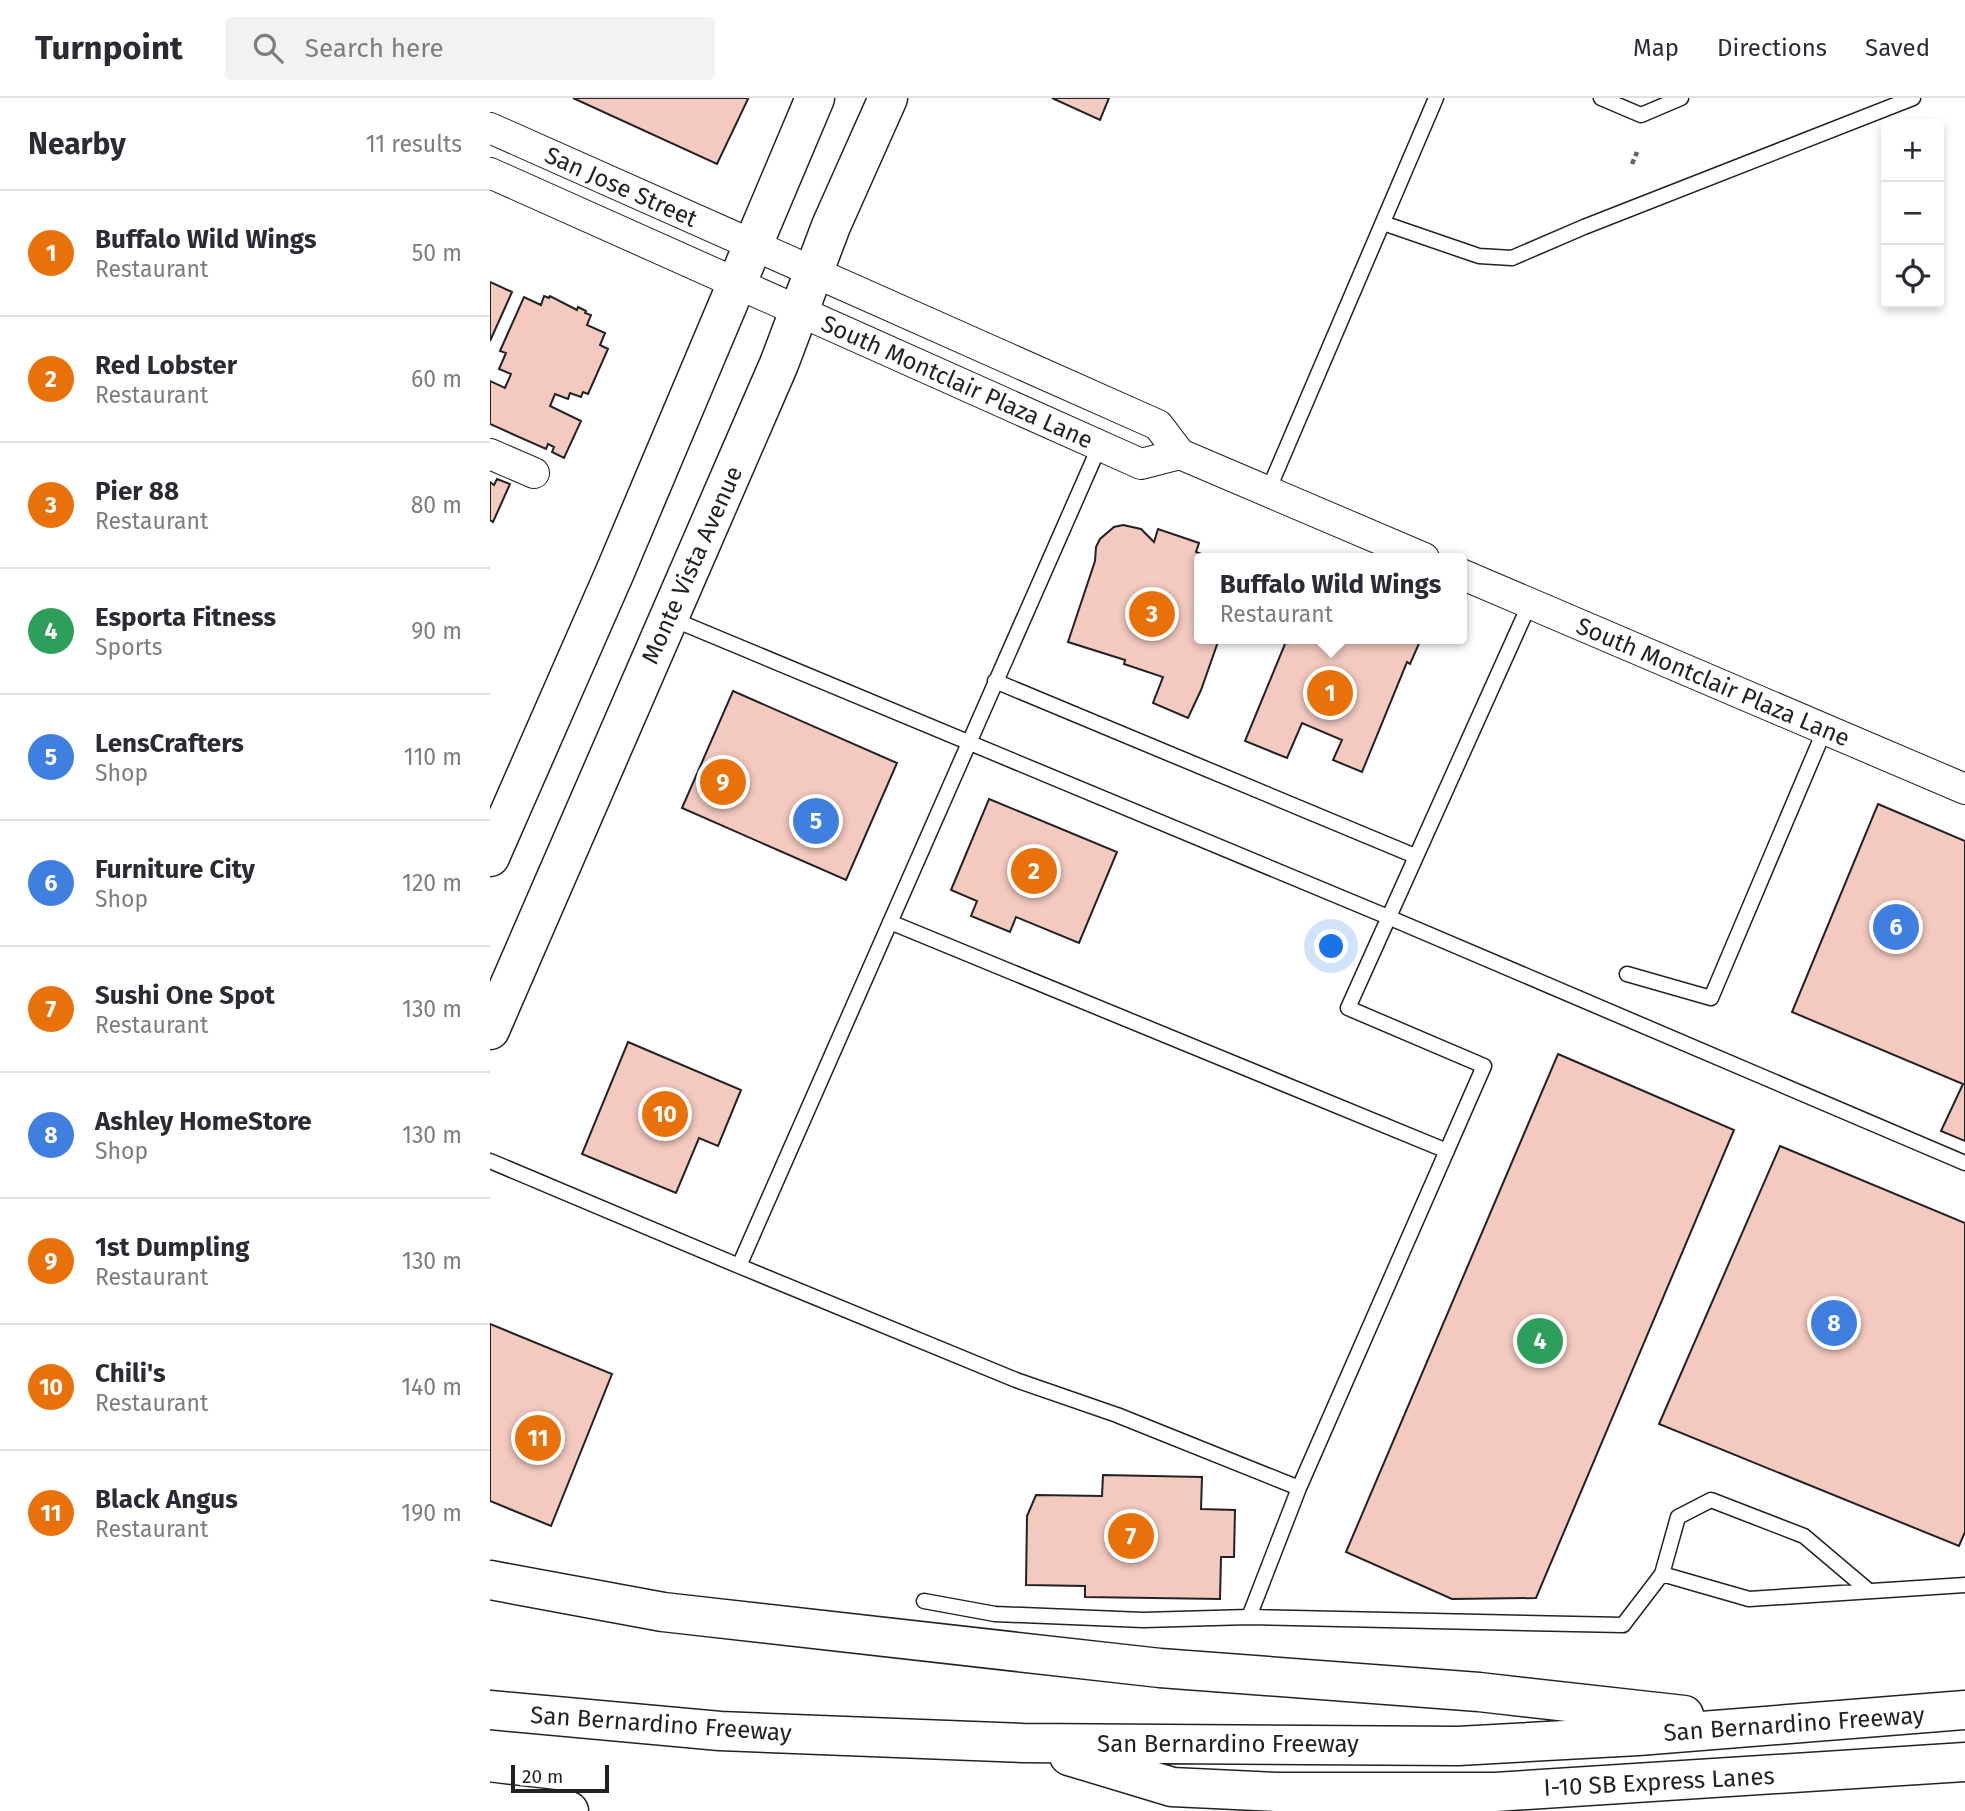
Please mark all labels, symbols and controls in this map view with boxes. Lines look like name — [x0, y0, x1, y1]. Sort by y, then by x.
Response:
search box — [225, 17, 715, 80]
text: Turnpoint — [35, 28, 183, 68]
icon: search — [249, 29, 287, 67]
text: Search here — [305, 33, 444, 64]
text: Map — [1633, 34, 1679, 62]
text: Directions — [1717, 34, 1827, 62]
text: Saved — [1865, 34, 1930, 62]
map controls — [1881, 119, 1944, 308]
button: + — [1881, 119, 1944, 182]
text: Nearby — [28, 126, 126, 162]
text: 11 results — [366, 130, 462, 158]
street label: San Jose Street — [541, 141, 702, 233]
button: − — [1881, 182, 1944, 245]
text: Buffalo Wild Wings — [95, 224, 316, 255]
text: 1 — [46, 239, 56, 267]
text: 50 m — [412, 239, 462, 267]
button: locate — [1881, 245, 1944, 308]
text: Restaurant — [95, 255, 208, 283]
street label: South Montclair Plaza Lane — [817, 309, 1097, 455]
text: Red Lobster — [95, 350, 237, 381]
text: 2 — [45, 365, 57, 393]
text: 60 m — [411, 365, 462, 393]
text: Restaurant — [95, 381, 208, 409]
street label: Monte Vista Avenue — [636, 462, 748, 668]
text: Pier 88 — [95, 476, 179, 507]
text: 3 — [45, 491, 57, 519]
text: 80 m — [411, 491, 462, 519]
text: Restaurant — [95, 507, 208, 535]
popup — [1194, 553, 1467, 644]
text: Buffalo Wild Wings — [1220, 569, 1441, 600]
pin: 3 — [1129, 588, 1175, 640]
text: Restaurant — [1220, 600, 1333, 628]
text: Esporta Fitness — [95, 602, 276, 633]
street label: South Montclair Plaza Lane — [1572, 612, 1854, 752]
text: 4 — [45, 617, 58, 645]
text: 90 m — [411, 617, 462, 645]
text: Sports — [95, 633, 163, 661]
pin: 1 — [1307, 667, 1353, 719]
text: LensCrafters — [95, 728, 244, 759]
text: 5 — [45, 743, 57, 771]
text: 110 m — [404, 743, 462, 771]
pin: 9 — [700, 756, 746, 808]
text: Shop — [95, 759, 148, 787]
pin: 5 — [793, 795, 839, 847]
pin: 2 — [1011, 845, 1057, 897]
text: Furniture City — [95, 854, 255, 885]
text: 6 — [45, 869, 57, 897]
text: 120 m — [402, 869, 462, 897]
text: Shop — [95, 885, 148, 913]
pin: 6 — [1873, 901, 1919, 953]
your location — [1314, 929, 1348, 963]
text: Sushi One Spot — [95, 980, 275, 1011]
text: 7 — [46, 995, 56, 1023]
text: 130 m — [402, 995, 462, 1023]
text: Restaurant — [95, 1011, 208, 1039]
pin: 10 — [642, 1088, 688, 1140]
text: Ashley HomeStore — [95, 1106, 312, 1137]
text: 8 — [44, 1121, 58, 1149]
text: 130 m — [402, 1121, 462, 1149]
text: Shop — [95, 1137, 148, 1165]
text: 1st Dumpling — [95, 1232, 250, 1263]
text: 9 — [45, 1247, 57, 1275]
text: 130 m — [402, 1247, 462, 1275]
text: Restaurant — [95, 1263, 208, 1291]
pin: 8 — [1811, 1297, 1857, 1349]
pin: 4 — [1517, 1315, 1563, 1367]
text: Chili's — [95, 1358, 166, 1389]
text: 10 — [39, 1373, 63, 1401]
text: 140 m — [401, 1373, 462, 1401]
text: Restaurant — [95, 1389, 208, 1417]
pin: 11 — [515, 1412, 561, 1464]
text: Black Angus — [95, 1484, 238, 1515]
text: 11 — [41, 1499, 61, 1527]
text: 190 m — [401, 1499, 462, 1527]
pin: 7 — [1108, 1510, 1154, 1562]
text: Restaurant — [95, 1515, 208, 1543]
street label: San Bernardino Freeway — [529, 1701, 793, 1747]
street label: San Bernardino Freeway — [1662, 1701, 1926, 1747]
street label: San Bernardino Freeway — [1097, 1730, 1359, 1758]
scale bar — [511, 1762, 609, 1794]
street label: I-10 SB Express Lanes — [1543, 1762, 1775, 1802]
text: 20 m — [522, 1765, 563, 1788]

